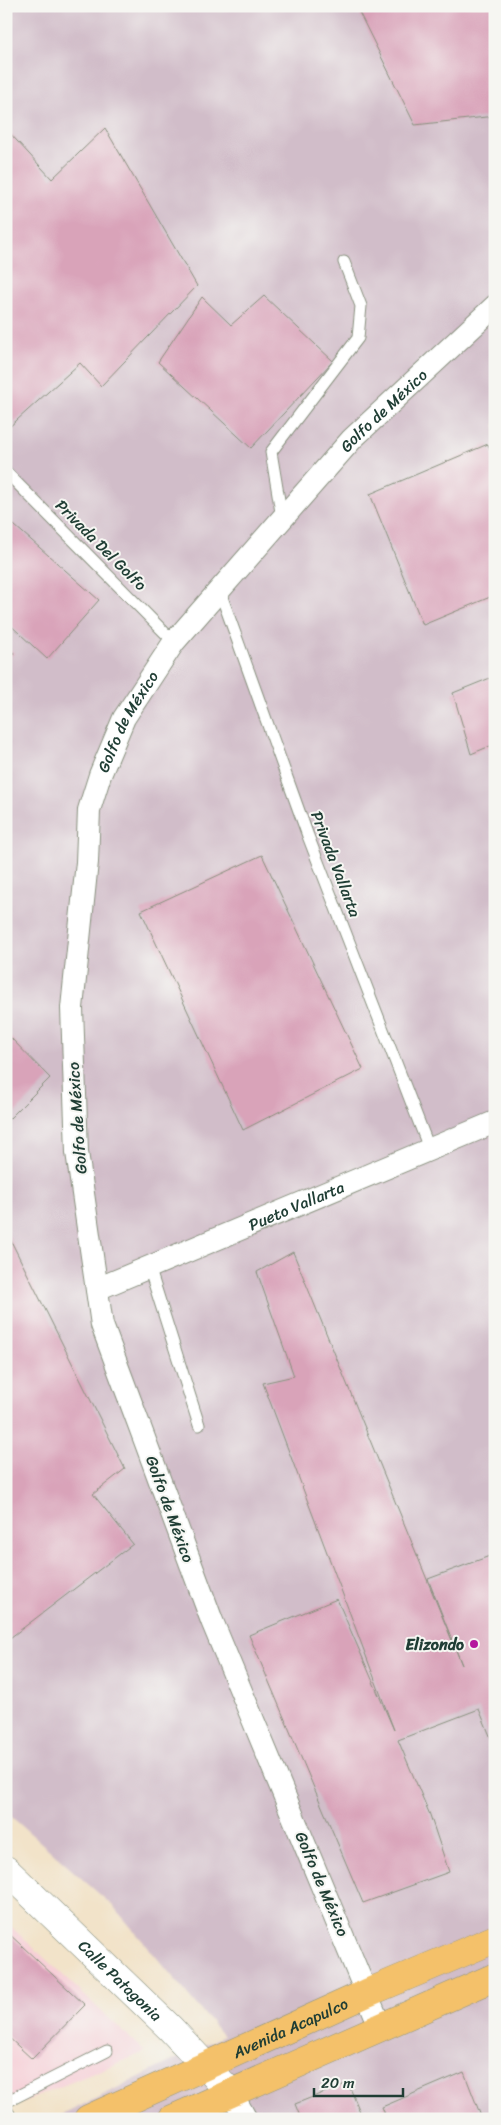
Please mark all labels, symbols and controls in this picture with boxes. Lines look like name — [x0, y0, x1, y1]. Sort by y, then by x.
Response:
street label: Golfo de México — [332, 361, 434, 459]
street label: Privada Del Golfo — [48, 492, 154, 598]
street label: Golfo de México — [88, 664, 166, 777]
street label: Privada Vallarta — [302, 807, 370, 921]
street label: Golfo de México — [59, 1061, 95, 1175]
street label: Pueto Vallarta — [244, 1172, 349, 1239]
street label: Golfo de México — [137, 1451, 203, 1567]
place label: Elizondo — [405, 1630, 464, 1659]
marker: Elizondo — [468, 1638, 480, 1650]
street label: Golfo de México — [287, 1827, 357, 1941]
street label: Calle Patagonia — [71, 1932, 170, 2029]
street label: Avenida Acapulco — [227, 1989, 353, 2067]
scale bar — [314, 2065, 402, 2097]
text: 20 m — [321, 2070, 355, 2096]

